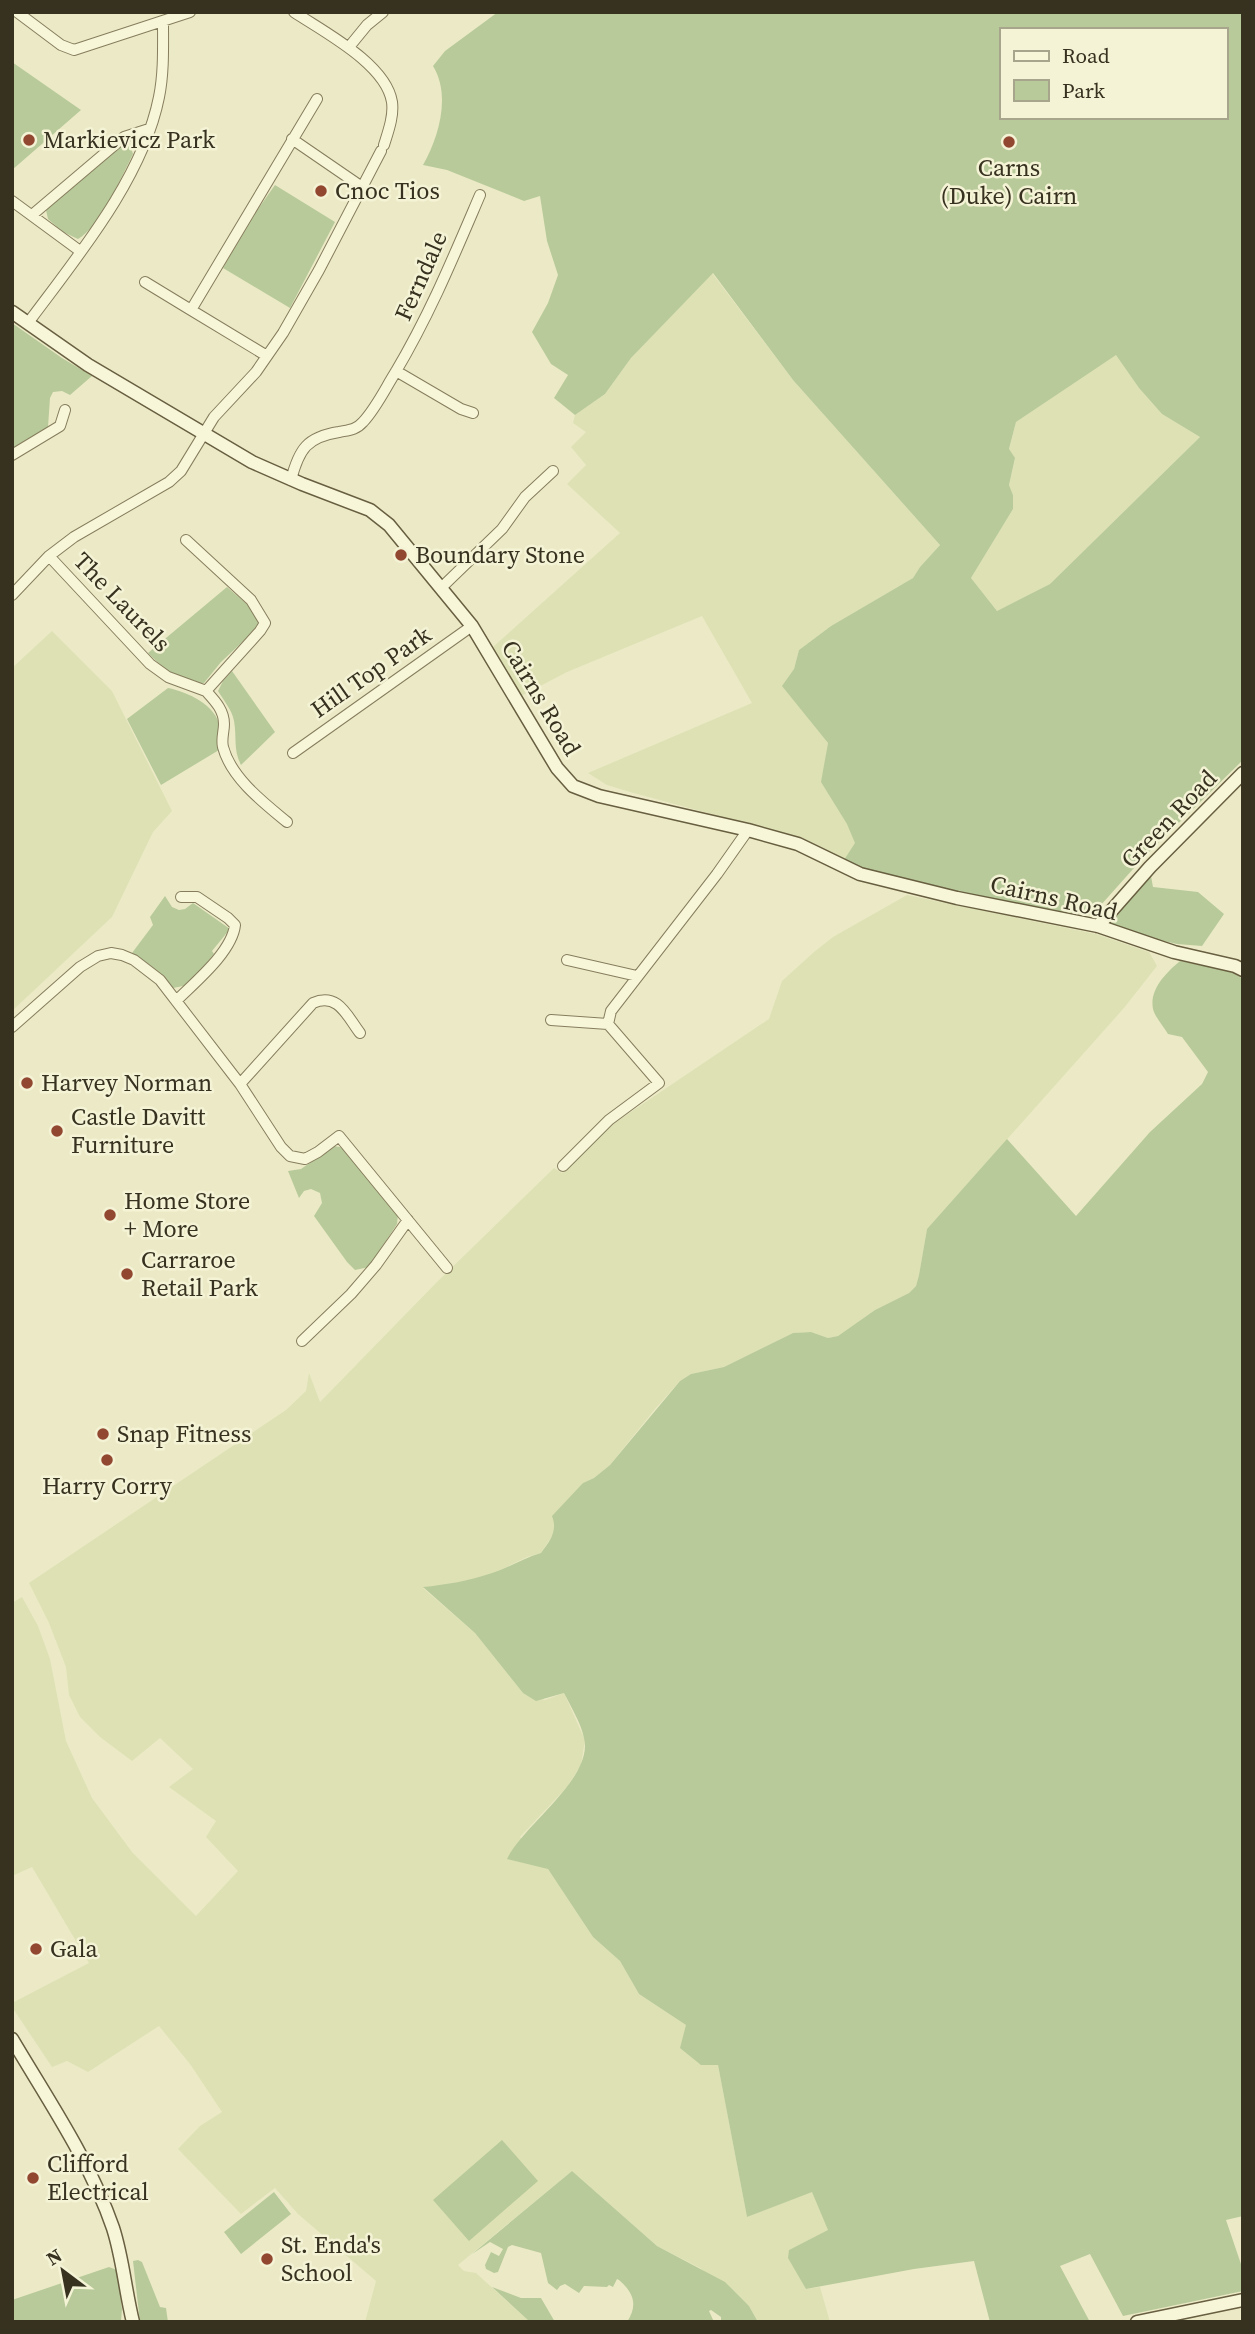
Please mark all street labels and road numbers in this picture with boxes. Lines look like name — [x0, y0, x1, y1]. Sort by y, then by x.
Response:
street label: Ferndale — [386, 226, 455, 326]
street label: The Laurels — [66, 545, 178, 659]
street label: Hill Top Park — [304, 617, 438, 725]
street label: Cairns Road — [494, 634, 589, 762]
street label: Green Road — [1113, 762, 1224, 875]
street label: Cairns Road — [987, 867, 1121, 928]

